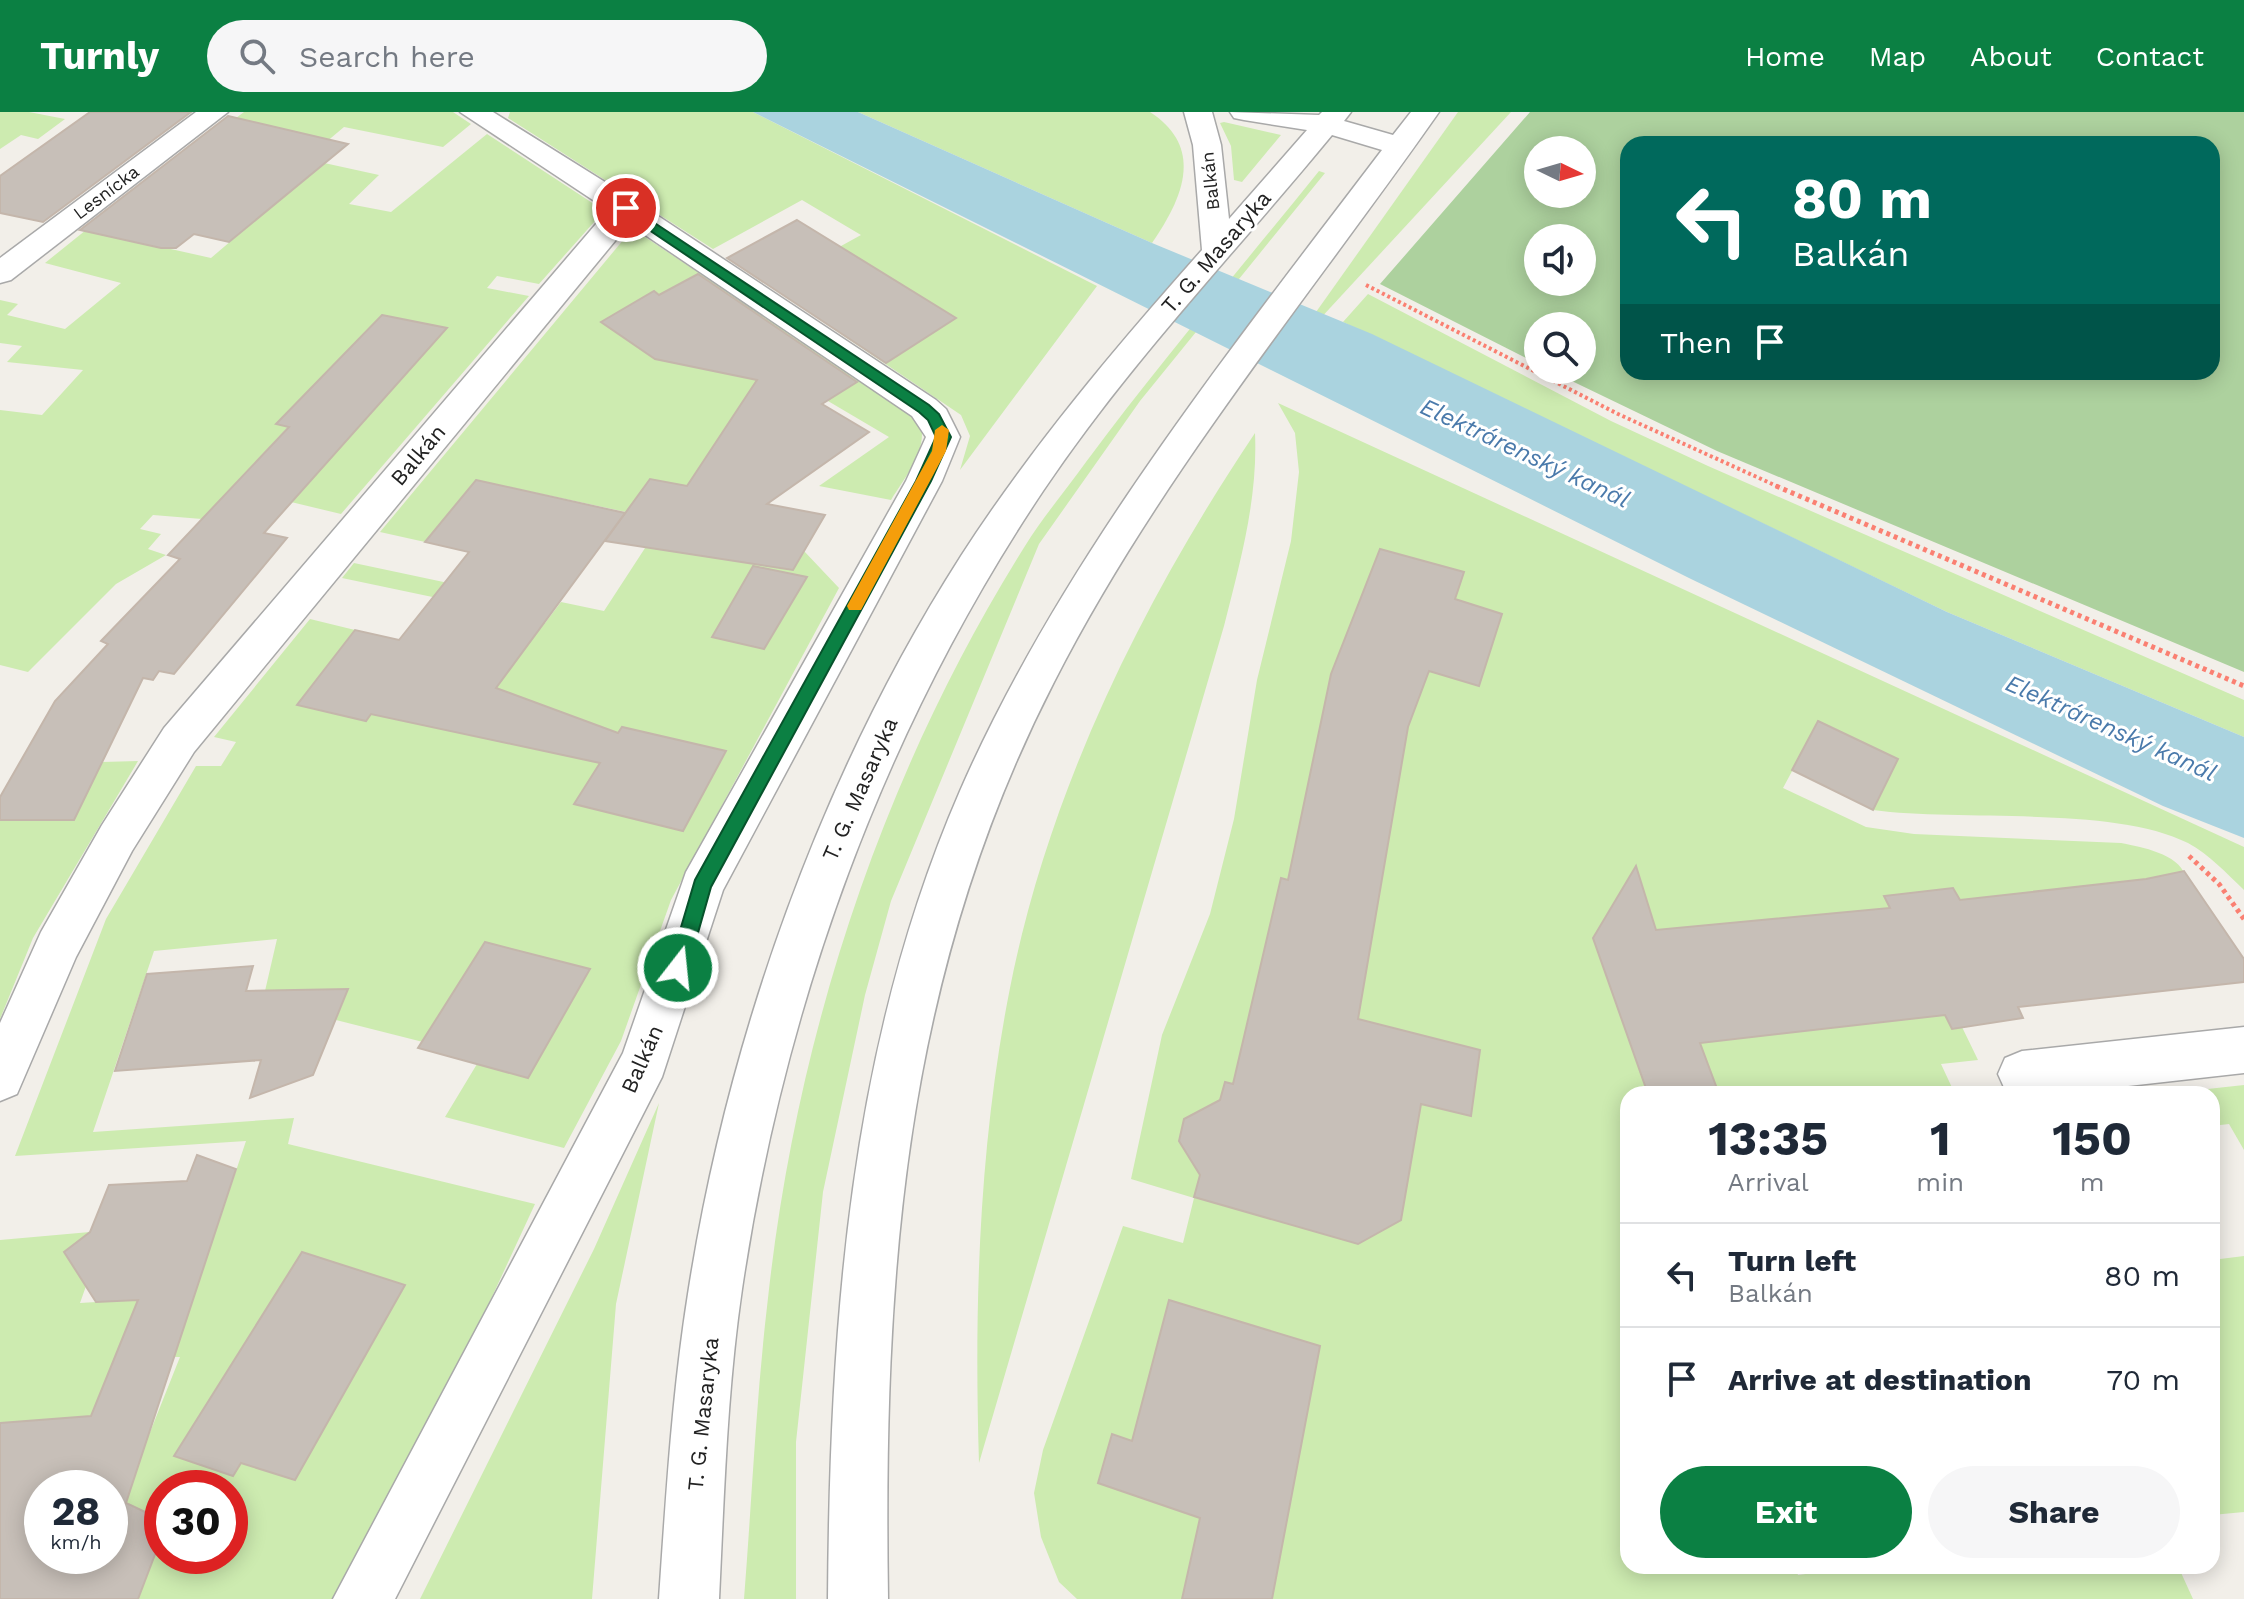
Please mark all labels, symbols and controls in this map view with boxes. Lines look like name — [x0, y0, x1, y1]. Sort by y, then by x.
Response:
search box — [207, 20, 767, 92]
text: Turnly — [40, 34, 159, 78]
icon: search — [235, 34, 279, 78]
text: Search here — [299, 39, 475, 74]
text: Home — [1745, 40, 1825, 73]
text: Map — [1869, 40, 1926, 73]
text: About — [1970, 40, 2052, 73]
text: Contact — [2096, 40, 2204, 73]
north arrow — [1524, 136, 1596, 208]
map controls — [1524, 136, 1596, 384]
street label: Balkán — [1196, 151, 1224, 211]
street label: Lesnícka — [69, 161, 143, 223]
text: 80 m — [1792, 166, 1932, 232]
icon: left — [1660, 168, 1764, 272]
pin — [592, 174, 660, 242]
icon: arrive — [604, 186, 648, 230]
street label: T. G. Masaryka — [1156, 186, 1276, 318]
button: sound — [1524, 224, 1596, 296]
text: Balkán — [1792, 233, 1910, 275]
button: search — [1524, 312, 1596, 384]
icon: arrive — [1748, 320, 1792, 364]
text: Then — [1660, 325, 1732, 360]
water label: Elektrárenský kanál — [1416, 392, 1634, 514]
street label: Balkán — [385, 419, 451, 491]
water label: Elektrárenský kanál — [2001, 669, 2221, 787]
street label: T. G. Masaryka — [817, 714, 903, 864]
position arrow — [636, 926, 720, 1010]
street label: Balkán — [616, 1021, 668, 1097]
text: 13:35 — [1708, 1110, 1828, 1167]
text: 1 — [1930, 1110, 1951, 1167]
text: 150 — [2052, 1110, 2132, 1167]
text: Arrival — [1728, 1167, 1809, 1197]
text: min — [1916, 1167, 1964, 1197]
text: m — [2080, 1167, 2104, 1197]
text: Turn left — [1728, 1243, 1856, 1278]
icon: left — [1660, 1253, 1704, 1297]
text: 80 m — [2104, 1258, 2180, 1293]
text: Balkán — [1728, 1278, 1813, 1308]
street label: T. G. Masaryka — [683, 1336, 723, 1492]
icon: arrive — [1660, 1357, 1704, 1401]
text: Arrive at destination — [1728, 1362, 2032, 1397]
text: 70 m — [2106, 1362, 2180, 1397]
button: Exit — [1660, 1466, 1912, 1558]
button: Share — [1928, 1466, 2180, 1558]
speed limit sign: 30 — [144, 1470, 248, 1574]
text: 28 — [52, 1488, 100, 1535]
text: km/h — [50, 1530, 102, 1554]

